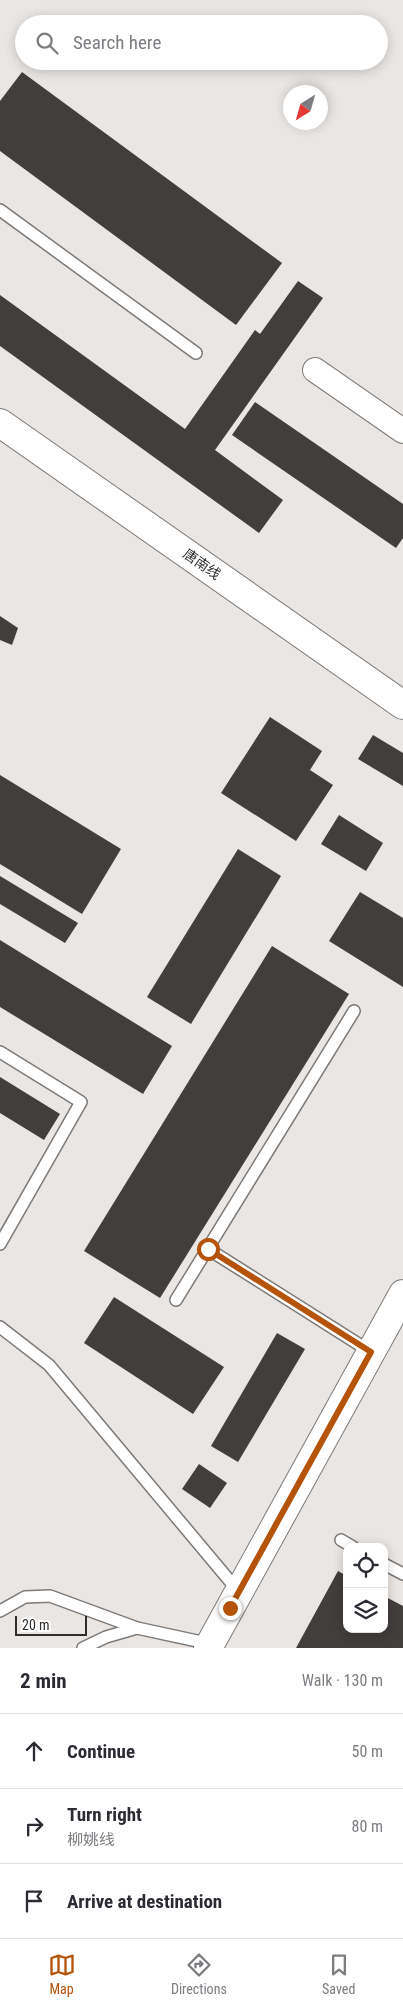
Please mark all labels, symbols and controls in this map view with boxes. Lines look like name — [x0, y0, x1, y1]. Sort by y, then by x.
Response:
search box — [15, 15, 388, 70]
icon: search — [33, 29, 61, 57]
text: Search here — [73, 31, 161, 54]
north arrow — [283, 85, 328, 130]
street label: 唐南线 — [180, 545, 224, 583]
route start — [197, 1238, 220, 1261]
map controls — [343, 1543, 388, 1633]
button: locate — [343, 1543, 388, 1588]
button: layers — [343, 1588, 388, 1633]
route end — [219, 1597, 242, 1620]
scale bar — [15, 1613, 88, 1636]
text: 20 m — [22, 1617, 50, 1633]
text: 2 min — [20, 1669, 67, 1693]
text: Walk · 130 m — [302, 1671, 383, 1690]
icon: ahead — [20, 1737, 48, 1765]
text: Continue — [67, 1740, 135, 1763]
text: 50 m — [351, 1742, 383, 1761]
text: Turn right — [67, 1803, 142, 1826]
icon: right — [20, 1812, 48, 1840]
text: 80 m — [351, 1817, 383, 1836]
text: 柳姚线 — [67, 1830, 115, 1849]
icon: arrive — [20, 1887, 48, 1915]
text: Arrive at destination — [67, 1890, 222, 1913]
tab: Map — [48, 1951, 76, 1997]
tab: Directions — [171, 1951, 227, 1997]
tab: Saved — [322, 1951, 355, 1997]

